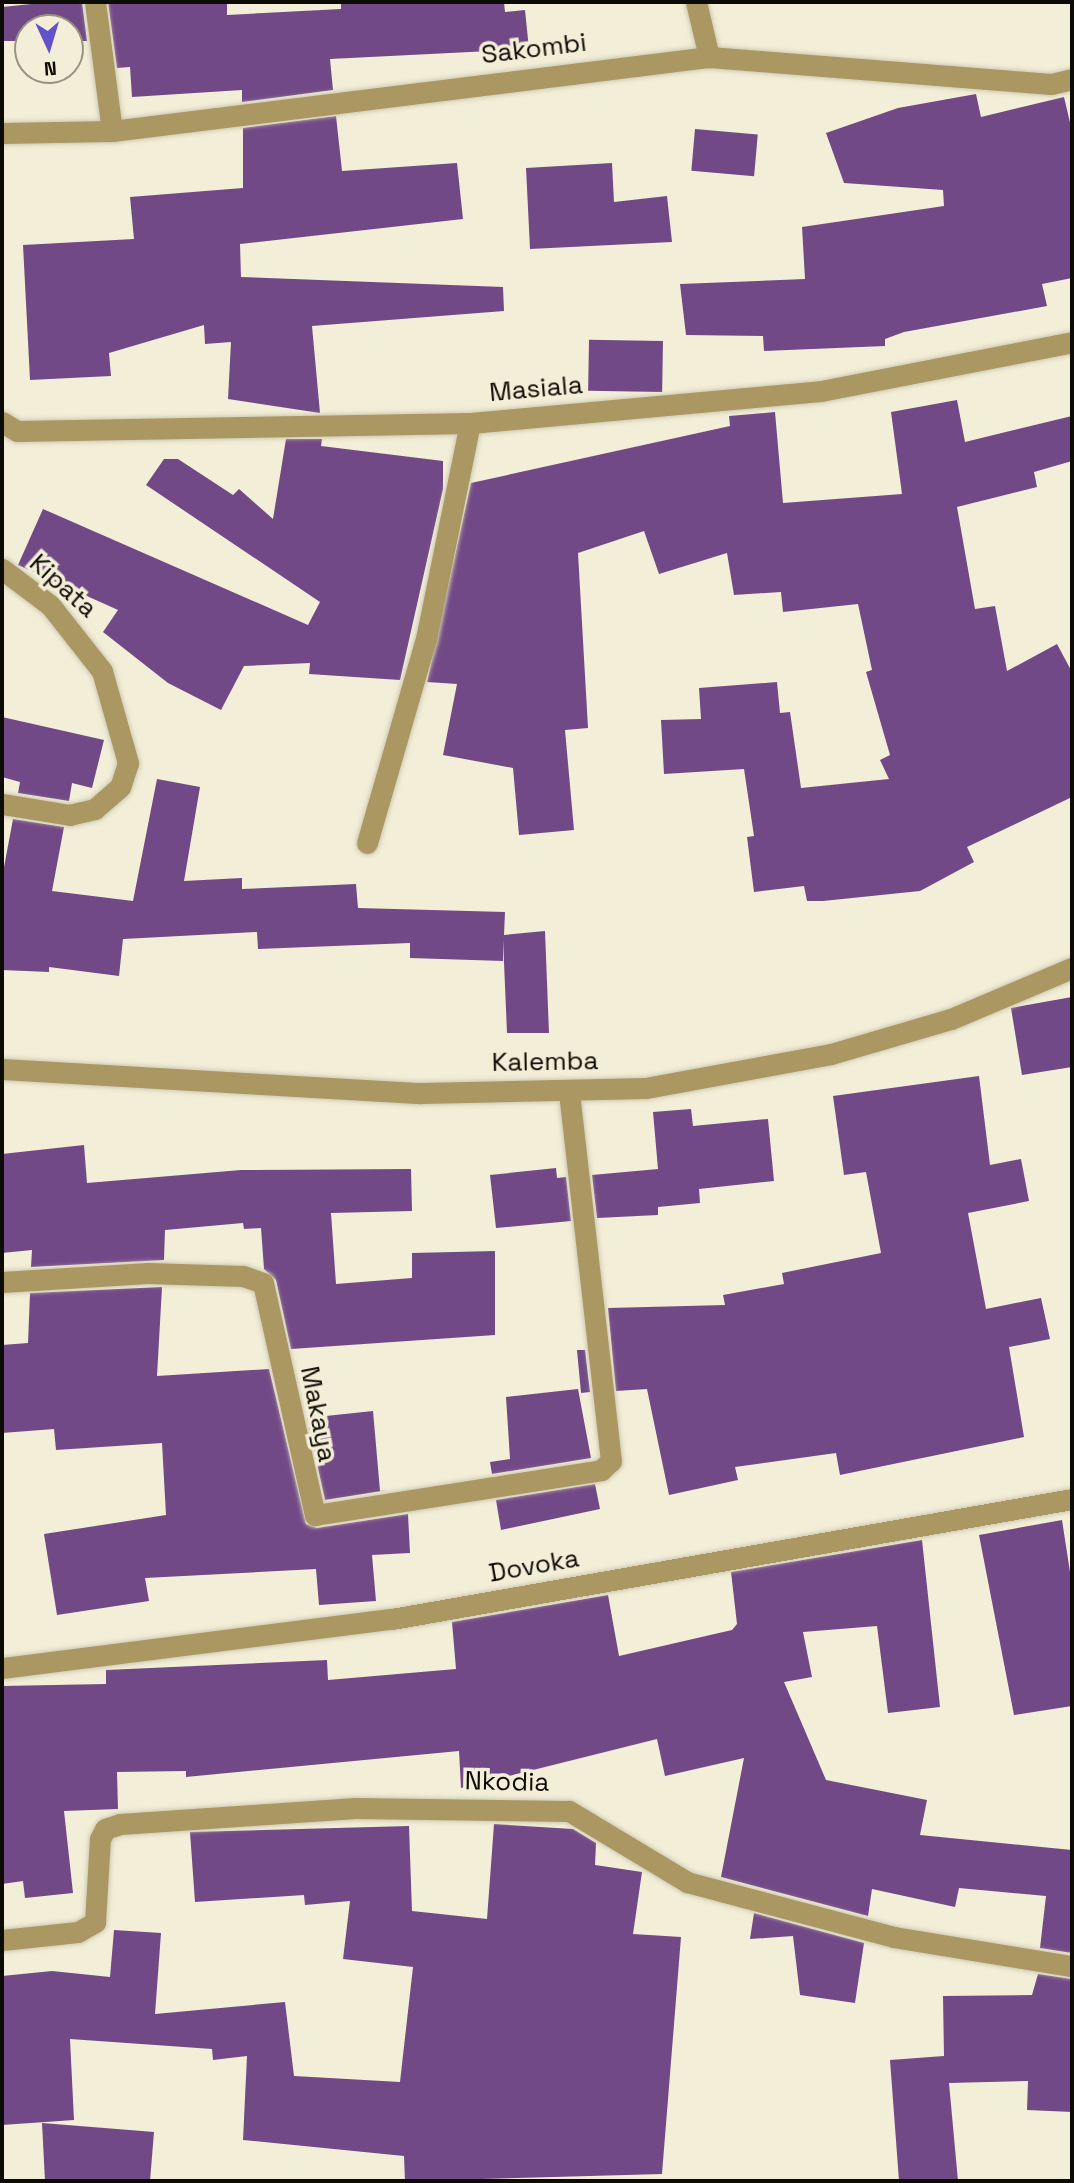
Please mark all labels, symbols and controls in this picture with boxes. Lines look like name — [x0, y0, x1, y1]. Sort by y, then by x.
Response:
north arrow — [14, 14, 84, 84]
street label: Sakombi — [480, 27, 588, 71]
text: N — [43, 56, 58, 81]
street label: Masiala — [488, 369, 584, 409]
street label: Kipata — [23, 548, 103, 624]
street label: Kalemba — [491, 1045, 599, 1079]
street label: Makaya — [293, 1364, 343, 1464]
street label: Dovoka — [486, 1543, 582, 1589]
street label: Nkodia — [464, 1766, 550, 1798]

